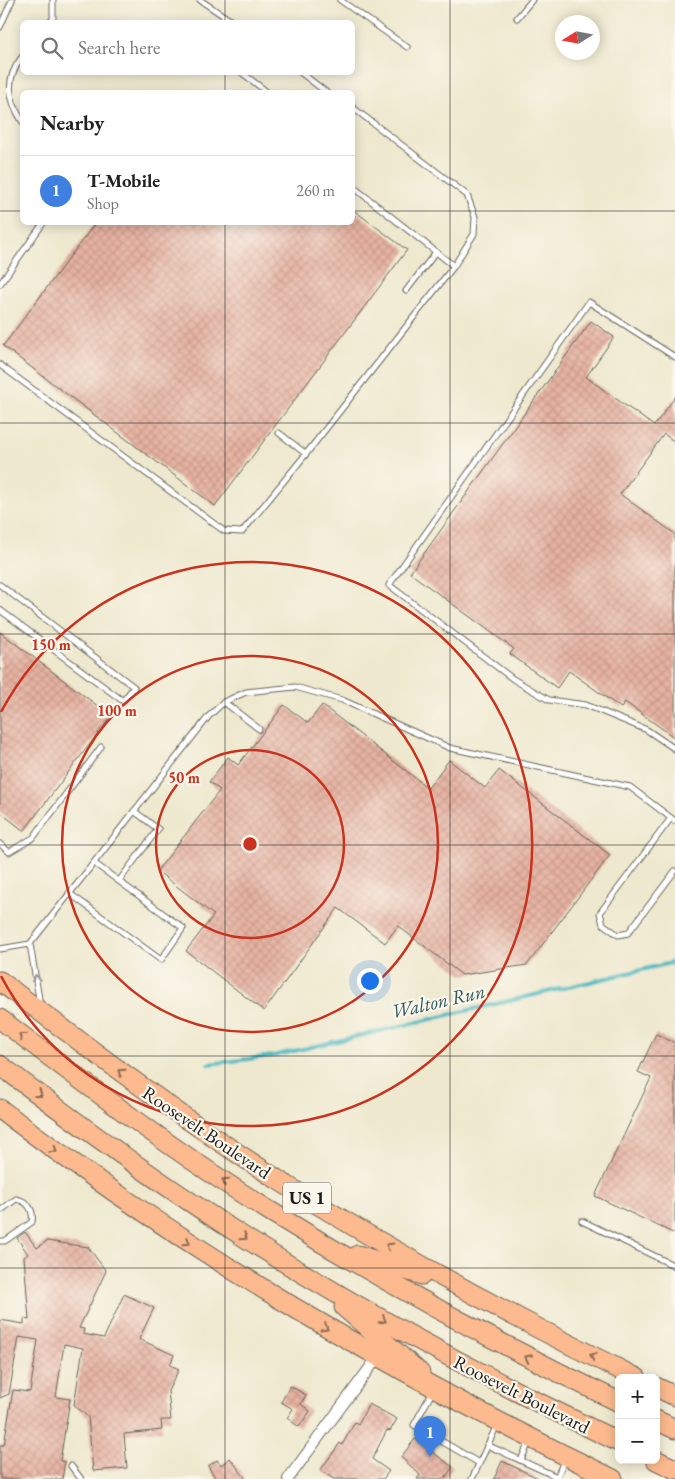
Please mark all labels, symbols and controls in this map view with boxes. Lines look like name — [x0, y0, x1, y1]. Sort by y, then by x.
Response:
north arrow — [555, 15, 600, 60]
search box — [20, 20, 355, 75]
icon: search — [38, 34, 66, 62]
text: Search here — [78, 35, 160, 60]
text: Nearby — [40, 109, 104, 136]
text: T-Mobile — [87, 168, 160, 193]
text: 1 — [52, 180, 60, 201]
text: 260 m — [296, 180, 335, 201]
text: Shop — [87, 193, 119, 214]
text: 150 m — [31, 635, 71, 654]
text: 100 m — [97, 701, 137, 720]
text: 50 m — [168, 768, 200, 787]
centre of rings — [241, 835, 259, 853]
your location — [357, 968, 383, 994]
one-way arrow — [31, 974, 41, 982]
water label: Walton Run — [388, 978, 488, 1024]
one-way arrow — [18, 1033, 28, 1042]
one-way arrow — [117, 1069, 126, 1078]
street label: Roosevelt Boulevard — [138, 1080, 276, 1185]
one-way arrow — [33, 1088, 43, 1097]
one-way arrow — [48, 1144, 57, 1152]
one-way arrow — [221, 1178, 230, 1188]
road number: US 1 — [283, 1182, 331, 1214]
one-way arrow — [238, 1231, 248, 1240]
one-way arrow — [182, 1236, 191, 1245]
one-way arrow — [385, 1243, 394, 1253]
one-way arrow — [378, 1314, 387, 1324]
one-way arrow — [320, 1321, 329, 1331]
street label: Roosevelt Boulevard — [449, 1349, 594, 1440]
one-way arrow — [524, 1353, 533, 1364]
one-way arrow — [590, 1353, 599, 1363]
map controls — [615, 1374, 660, 1464]
button: + — [615, 1374, 660, 1419]
pin: 1 — [414, 1416, 446, 1457]
button: − — [615, 1419, 660, 1464]

